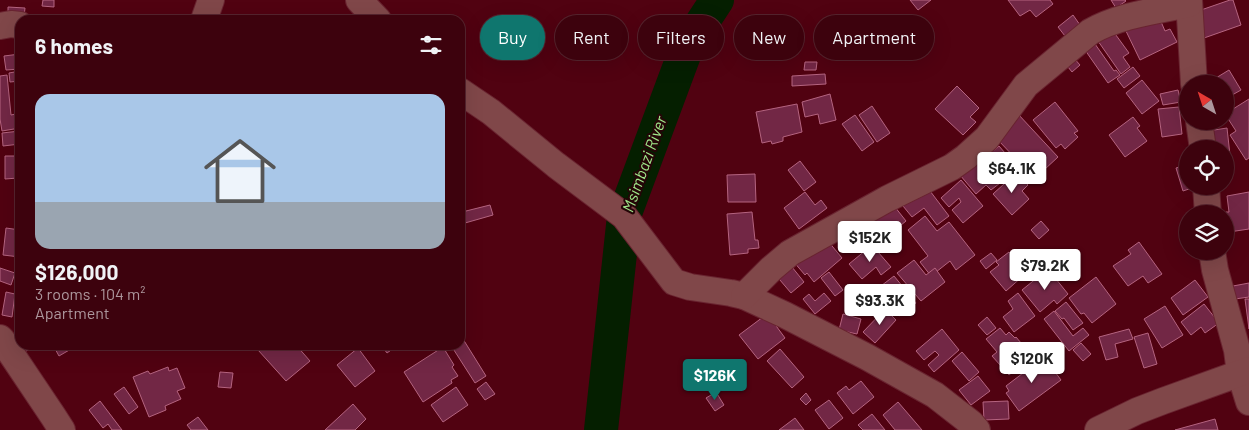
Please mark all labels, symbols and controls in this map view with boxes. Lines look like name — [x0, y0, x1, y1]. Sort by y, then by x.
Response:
chip: Buy — [480, 15, 545, 60]
chip: Rent — [555, 15, 628, 60]
chip: Filters — [638, 15, 724, 60]
chip: New — [734, 15, 804, 60]
chip: Apartment — [814, 15, 934, 60]
icon: filters — [417, 31, 445, 59]
text: 6 homes — [35, 33, 113, 58]
north arrow — [1179, 75, 1234, 130]
map controls — [1179, 75, 1234, 260]
water label: Msimbazi River — [617, 112, 670, 214]
icon: home — [195, 126, 285, 216]
button: locate — [1179, 140, 1234, 195]
pin: $64.1K — [971, 152, 1053, 194]
text: $64.1K — [988, 158, 1036, 177]
button: layers — [1179, 205, 1234, 260]
pin: $152K — [835, 220, 905, 263]
text: $152K — [849, 227, 891, 246]
pin: $79.2K — [1004, 248, 1086, 291]
text: $79.2K — [1021, 255, 1069, 274]
text: $126,000 — [35, 259, 118, 284]
text: 3 rooms · 104 m² — [35, 284, 145, 303]
pin: $93.3K — [839, 284, 921, 326]
text: $93.3K — [855, 290, 905, 309]
text: Apartment — [35, 303, 110, 322]
pin: $120K — [997, 342, 1067, 384]
text: $120K — [1011, 348, 1053, 367]
pin: $126K — [680, 358, 750, 401]
text: $126K — [694, 365, 736, 384]

